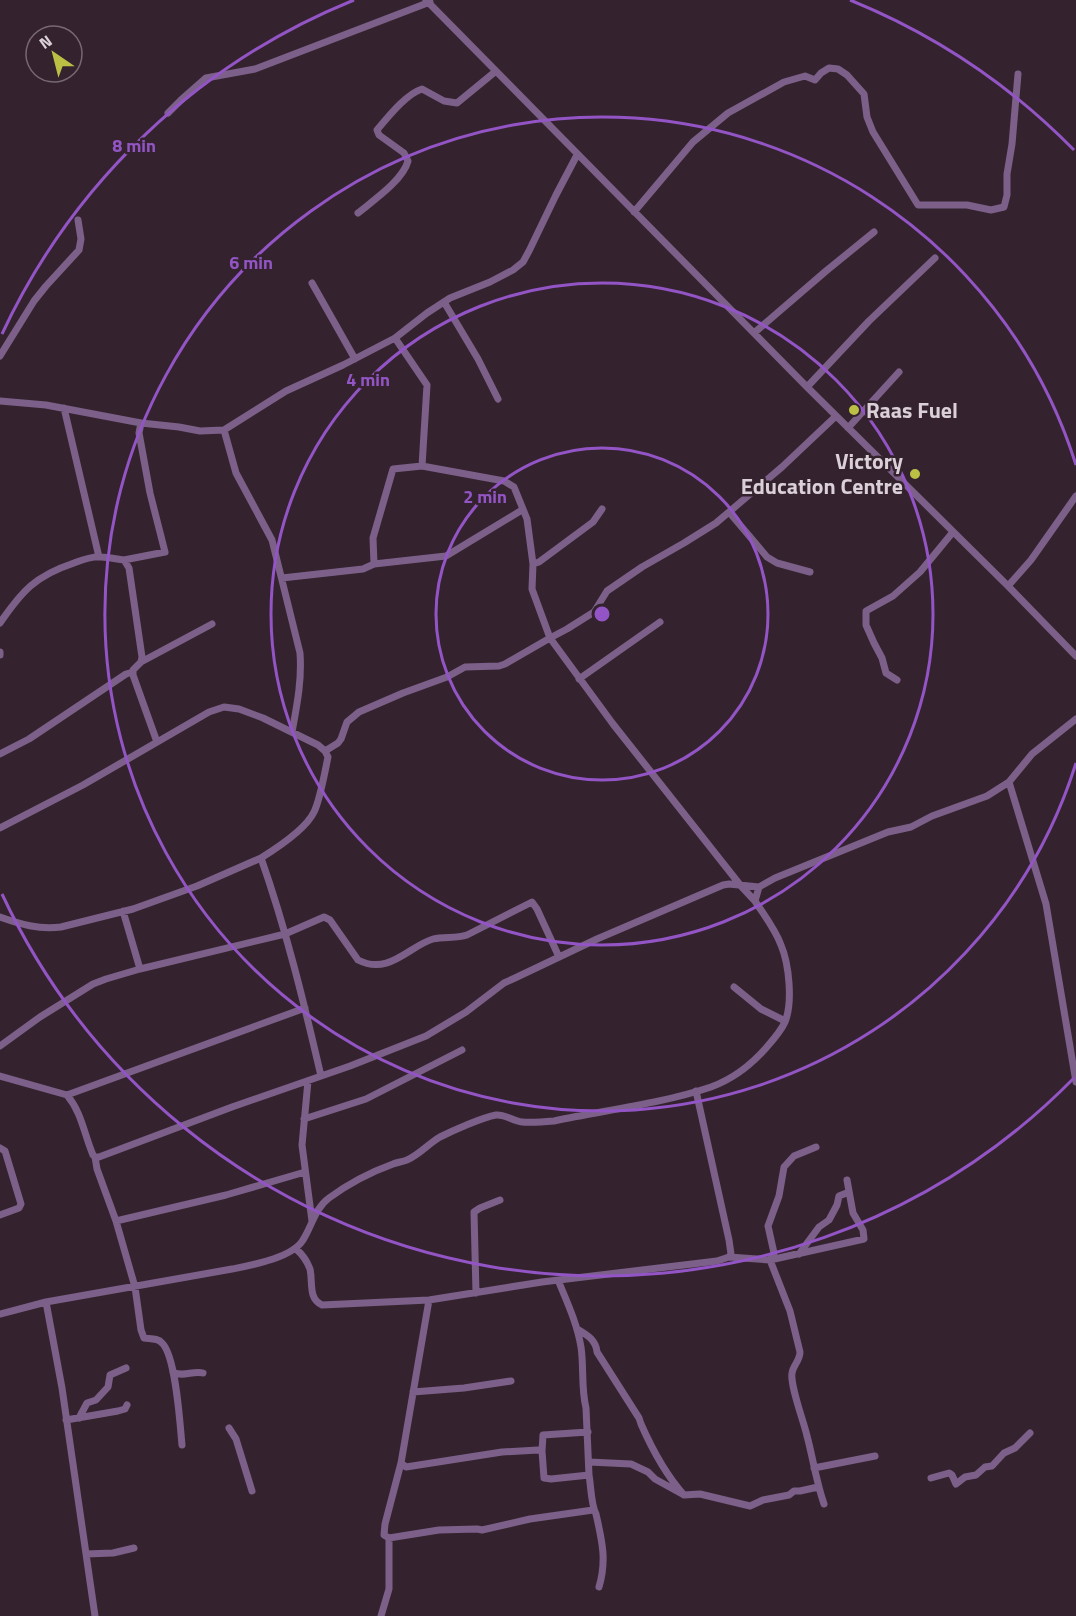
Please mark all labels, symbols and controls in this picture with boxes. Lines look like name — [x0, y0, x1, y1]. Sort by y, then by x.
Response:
north arrow — [24, 24, 84, 84]
text: N — [34, 29, 57, 55]
text: 8 min — [112, 132, 156, 159]
text: 6 min — [229, 249, 273, 276]
text: 4 min — [346, 366, 390, 393]
place label: Raas Fuel — [866, 393, 958, 427]
marker: Raas Fuel — [847, 403, 861, 417]
place label: Victory Education Centre — [741, 444, 903, 503]
marker: Victory Education Centre — [908, 467, 922, 481]
text: 2 min — [463, 483, 507, 510]
centre of rings — [592, 604, 612, 624]

